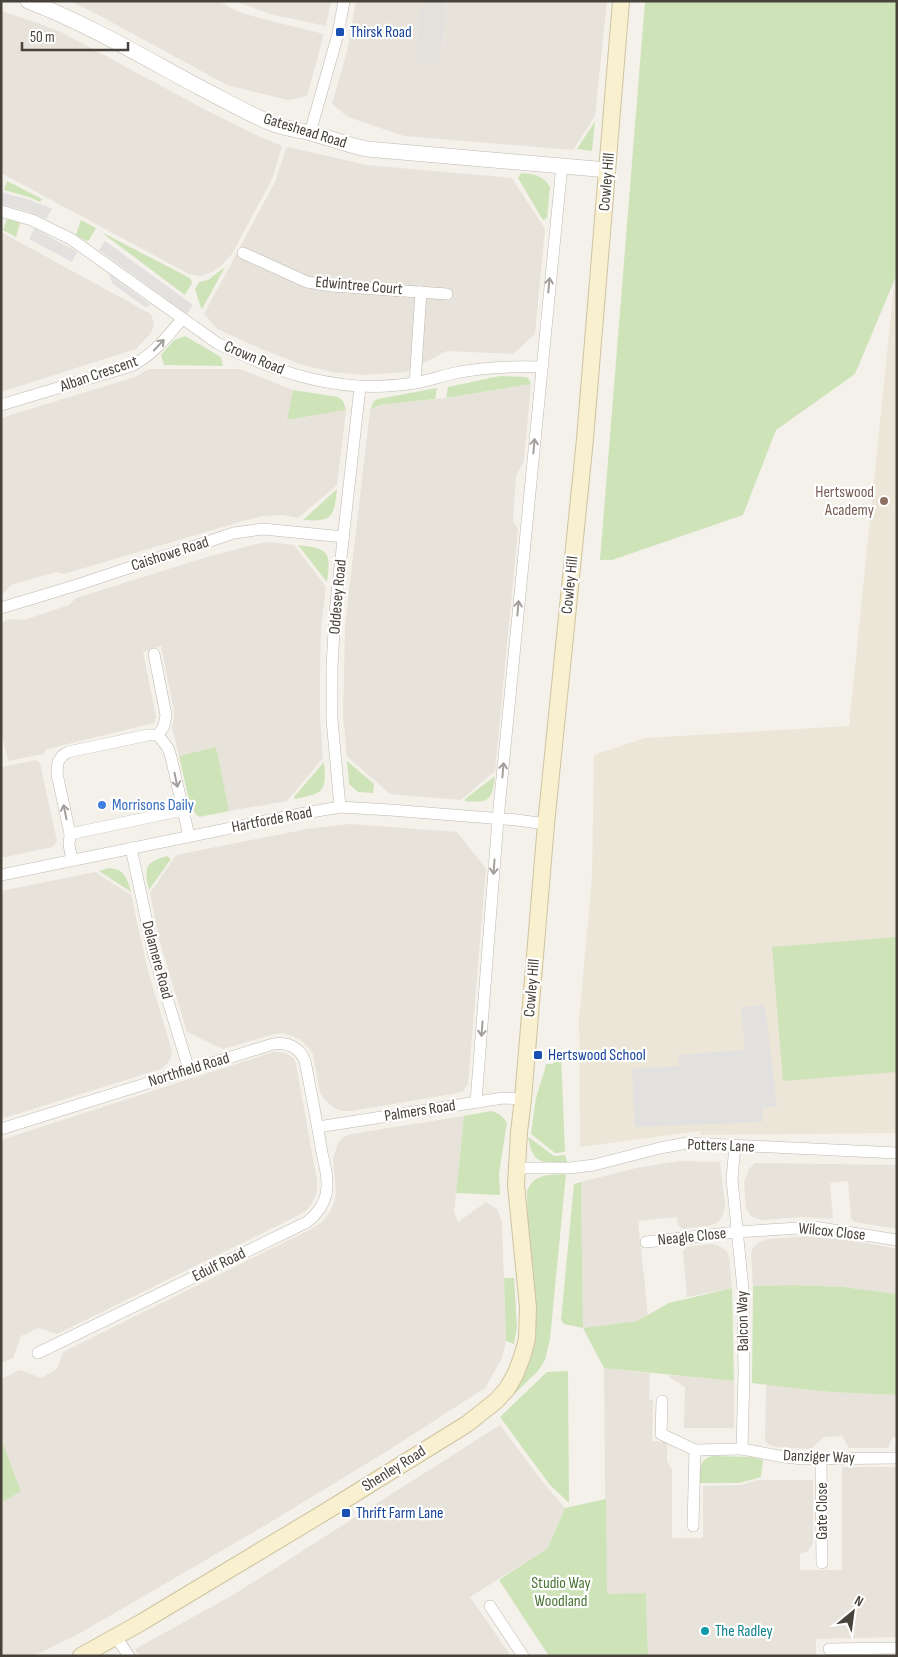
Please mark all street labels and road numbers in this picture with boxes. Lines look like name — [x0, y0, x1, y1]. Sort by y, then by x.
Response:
street label: Gateshead Road — [261, 109, 349, 153]
street label: Cowley Hill — [595, 152, 619, 212]
street label: Edwintree Court — [315, 273, 403, 299]
street label: Crown Road — [221, 337, 287, 379]
street label: Alban Crescent — [57, 352, 141, 396]
street label: Caishowe Road — [129, 533, 211, 575]
street label: Cowley Hill — [558, 555, 582, 615]
street label: Oddesey Road — [325, 559, 351, 635]
street label: Hartforde Road — [230, 803, 314, 837]
street label: Delamere Road — [137, 919, 177, 1001]
street label: Cowley Hill — [520, 958, 544, 1018]
street label: Northfield Road — [146, 1049, 232, 1091]
street label: Palmers Road — [383, 1096, 457, 1126]
street label: Potters Lane — [687, 1135, 755, 1157]
street label: Wilcox Close — [798, 1219, 866, 1245]
street label: Neagle Close — [657, 1224, 727, 1250]
street label: Edulf Road — [189, 1244, 249, 1286]
street label: Balcon Way — [733, 1290, 753, 1352]
street label: Shenley Road — [359, 1442, 429, 1496]
street label: Danziger Way — [783, 1446, 855, 1468]
street label: Gate Close — [813, 1482, 832, 1540]

